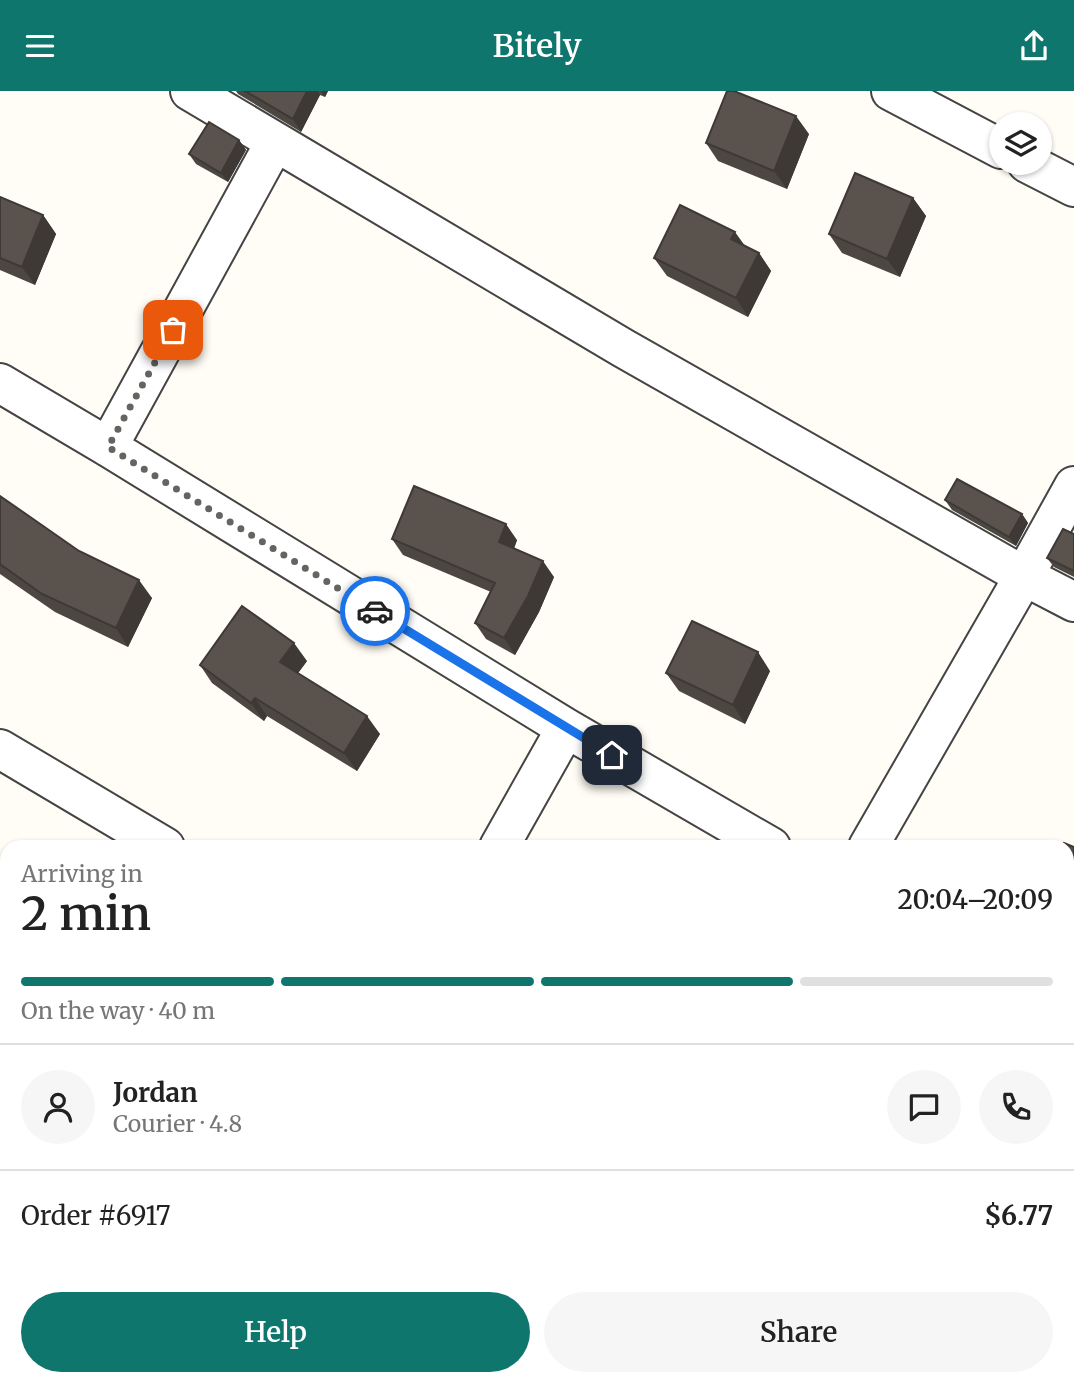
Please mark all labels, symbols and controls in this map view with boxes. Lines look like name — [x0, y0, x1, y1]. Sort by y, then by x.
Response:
text: Bitely — [493, 26, 581, 66]
icon: menu — [21, 27, 59, 65]
icon: share — [1015, 27, 1053, 65]
map controls — [989, 112, 1052, 175]
button: layers — [989, 112, 1052, 175]
pin — [143, 300, 203, 360]
icon: bag — [154, 311, 192, 349]
courier — [340, 576, 410, 646]
icon: car — [356, 592, 394, 630]
pin — [582, 725, 642, 785]
icon: home — [593, 736, 631, 774]
text: Arriving in — [21, 859, 143, 888]
text: 20:04–20:09 — [897, 883, 1053, 916]
text: 2 min — [21, 885, 151, 943]
text: On the way · 40 m — [21, 996, 215, 1025]
button: person — [21, 1070, 95, 1144]
button: chat — [887, 1070, 961, 1144]
button: phone — [979, 1070, 1053, 1144]
text: Jordan — [113, 1076, 198, 1109]
text: Courier · 4.8 — [113, 1109, 242, 1138]
text: Order #6917 — [21, 1199, 171, 1232]
text: $6.77 — [984, 1199, 1053, 1232]
button: Help — [21, 1292, 530, 1372]
button: Share — [544, 1292, 1053, 1372]

